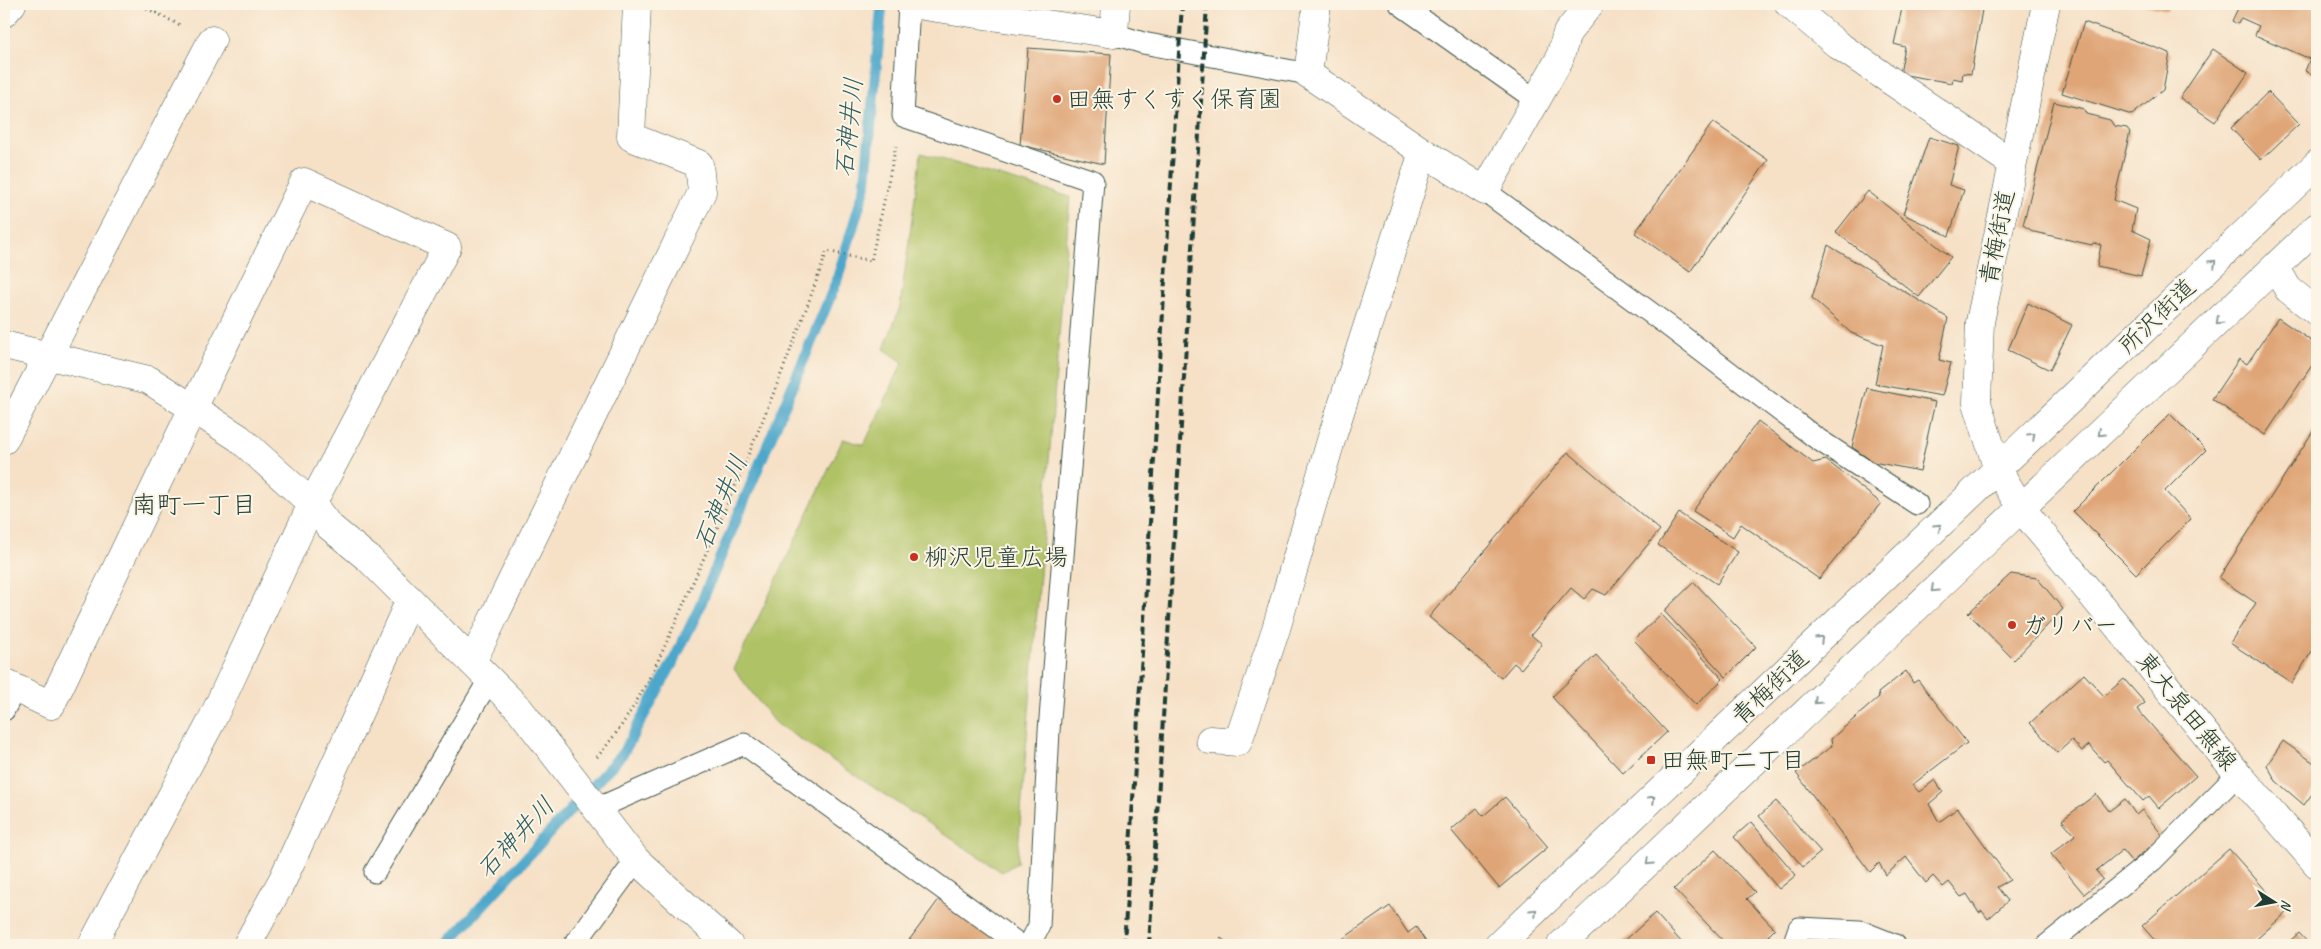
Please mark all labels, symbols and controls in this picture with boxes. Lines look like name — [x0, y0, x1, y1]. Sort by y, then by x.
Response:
water label: 石神井川 — [828, 76, 870, 179]
place label: 田無すくすく保育園 — [1067, 84, 1282, 114]
marker: 田無すくすく保育園 — [1051, 93, 1063, 105]
street label: 青梅街道 — [1973, 187, 2021, 287]
one-way arrow — [2207, 260, 2216, 269]
street label: 所沢街道 — [2112, 272, 2202, 360]
one-way arrow — [2216, 315, 2225, 324]
one-way arrow — [2098, 427, 2107, 436]
one-way arrow — [2027, 433, 2036, 442]
water label: 石神井川 — [687, 450, 755, 555]
district label: 南町一丁目 — [131, 489, 257, 521]
one-way arrow — [1932, 524, 1941, 533]
place label: 柳沢児童広場 — [924, 542, 1068, 572]
marker: 柳沢児童広場 — [908, 551, 920, 563]
one-way arrow — [1931, 583, 1940, 592]
place label: ガリバー — [2022, 610, 2118, 640]
marker: ガリバー — [2006, 619, 2018, 631]
one-way arrow — [1814, 636, 1823, 645]
street label: 青梅街道 — [1725, 643, 1815, 731]
street label: 東大泉田無線 — [2130, 646, 2244, 776]
one-way arrow — [1814, 696, 1823, 705]
place label: 田無町二丁目 — [1661, 745, 1805, 775]
marker: 田無町二丁目 — [1645, 754, 1657, 766]
water label: 石神井川 — [470, 790, 562, 885]
one-way arrow — [1646, 796, 1655, 805]
one-way arrow — [1645, 856, 1654, 865]
north arrow — [2248, 876, 2298, 926]
text: N — [2277, 899, 2295, 913]
one-way arrow — [1529, 909, 1538, 918]

